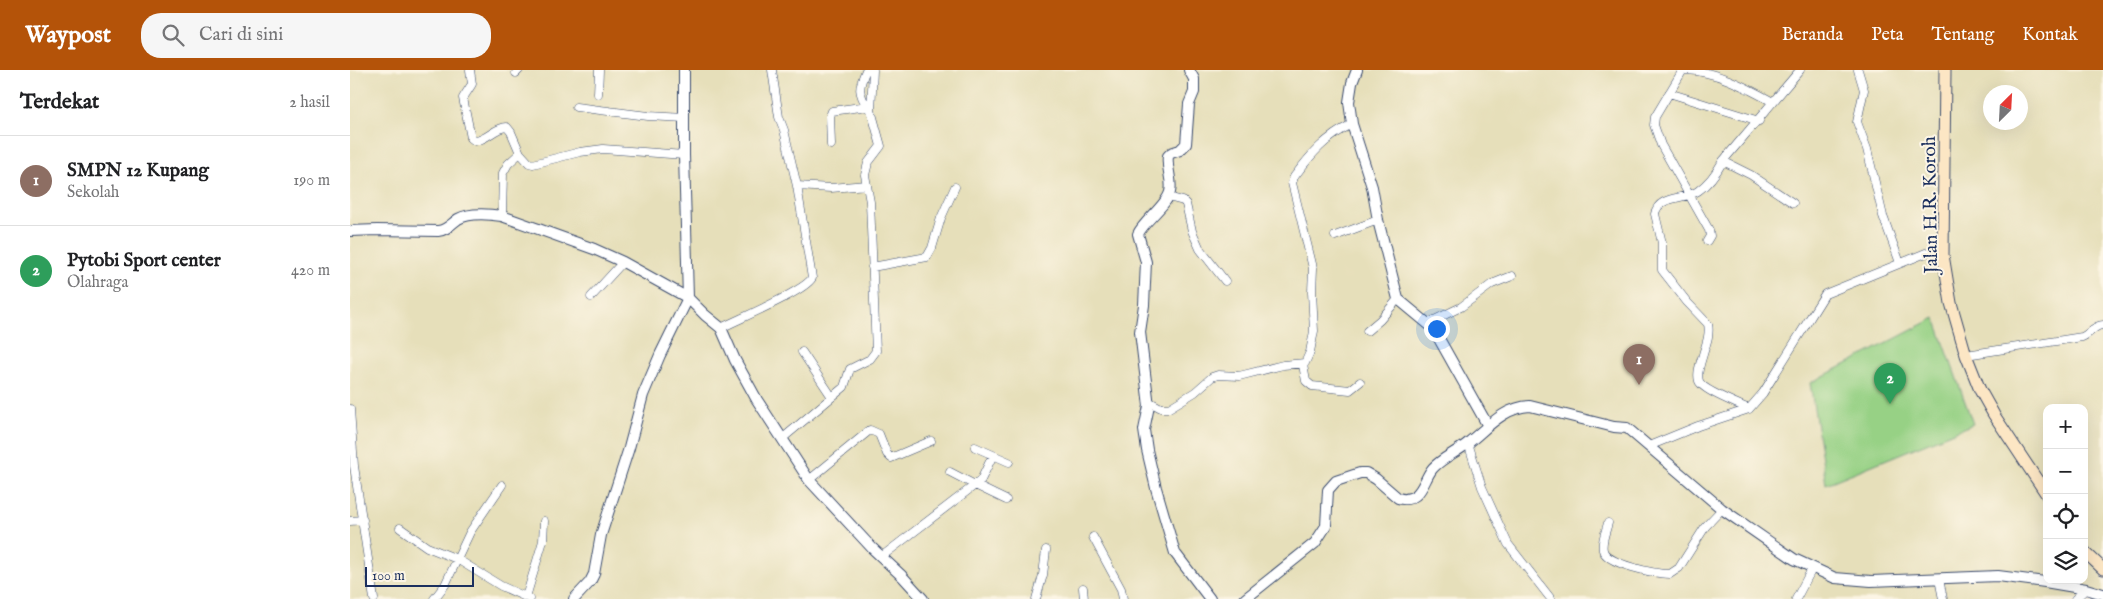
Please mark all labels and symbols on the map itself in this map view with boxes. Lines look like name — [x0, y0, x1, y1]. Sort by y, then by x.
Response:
north arrow — [1983, 85, 2028, 130]
street label: Jalan H.R. Koroh — [1918, 136, 1944, 276]
your location — [1424, 316, 1450, 342]
pin: 1 — [1623, 344, 1655, 385]
pin: 2 — [1874, 363, 1906, 404]
scale bar — [365, 564, 474, 587]

